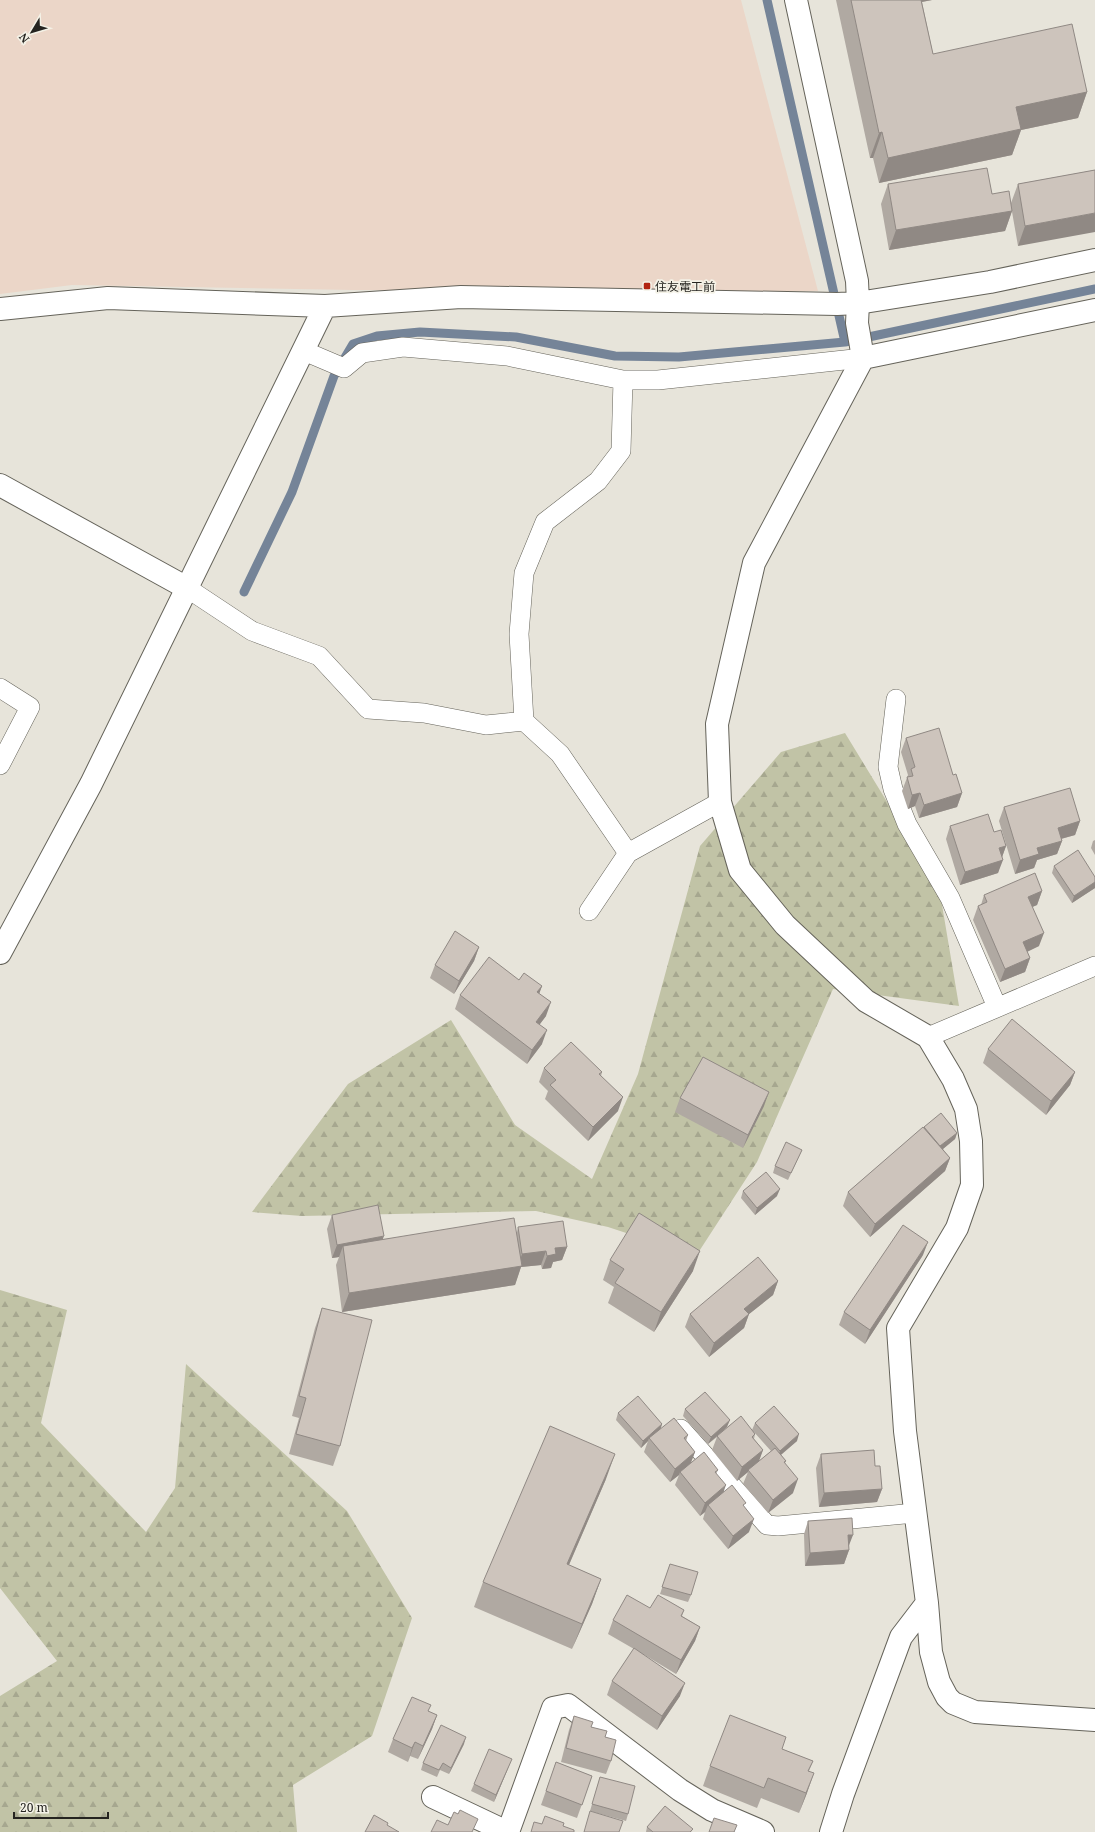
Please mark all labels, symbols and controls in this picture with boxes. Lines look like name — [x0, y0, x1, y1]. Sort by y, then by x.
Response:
north arrow — [12, 12, 52, 52]
text: N — [15, 30, 32, 46]
place label: 住友電工前 — [655, 278, 715, 295]
marker: 住友電工前 — [642, 281, 652, 291]
scale bar — [14, 1794, 108, 1820]
text: 20 m — [20, 1799, 48, 1816]

